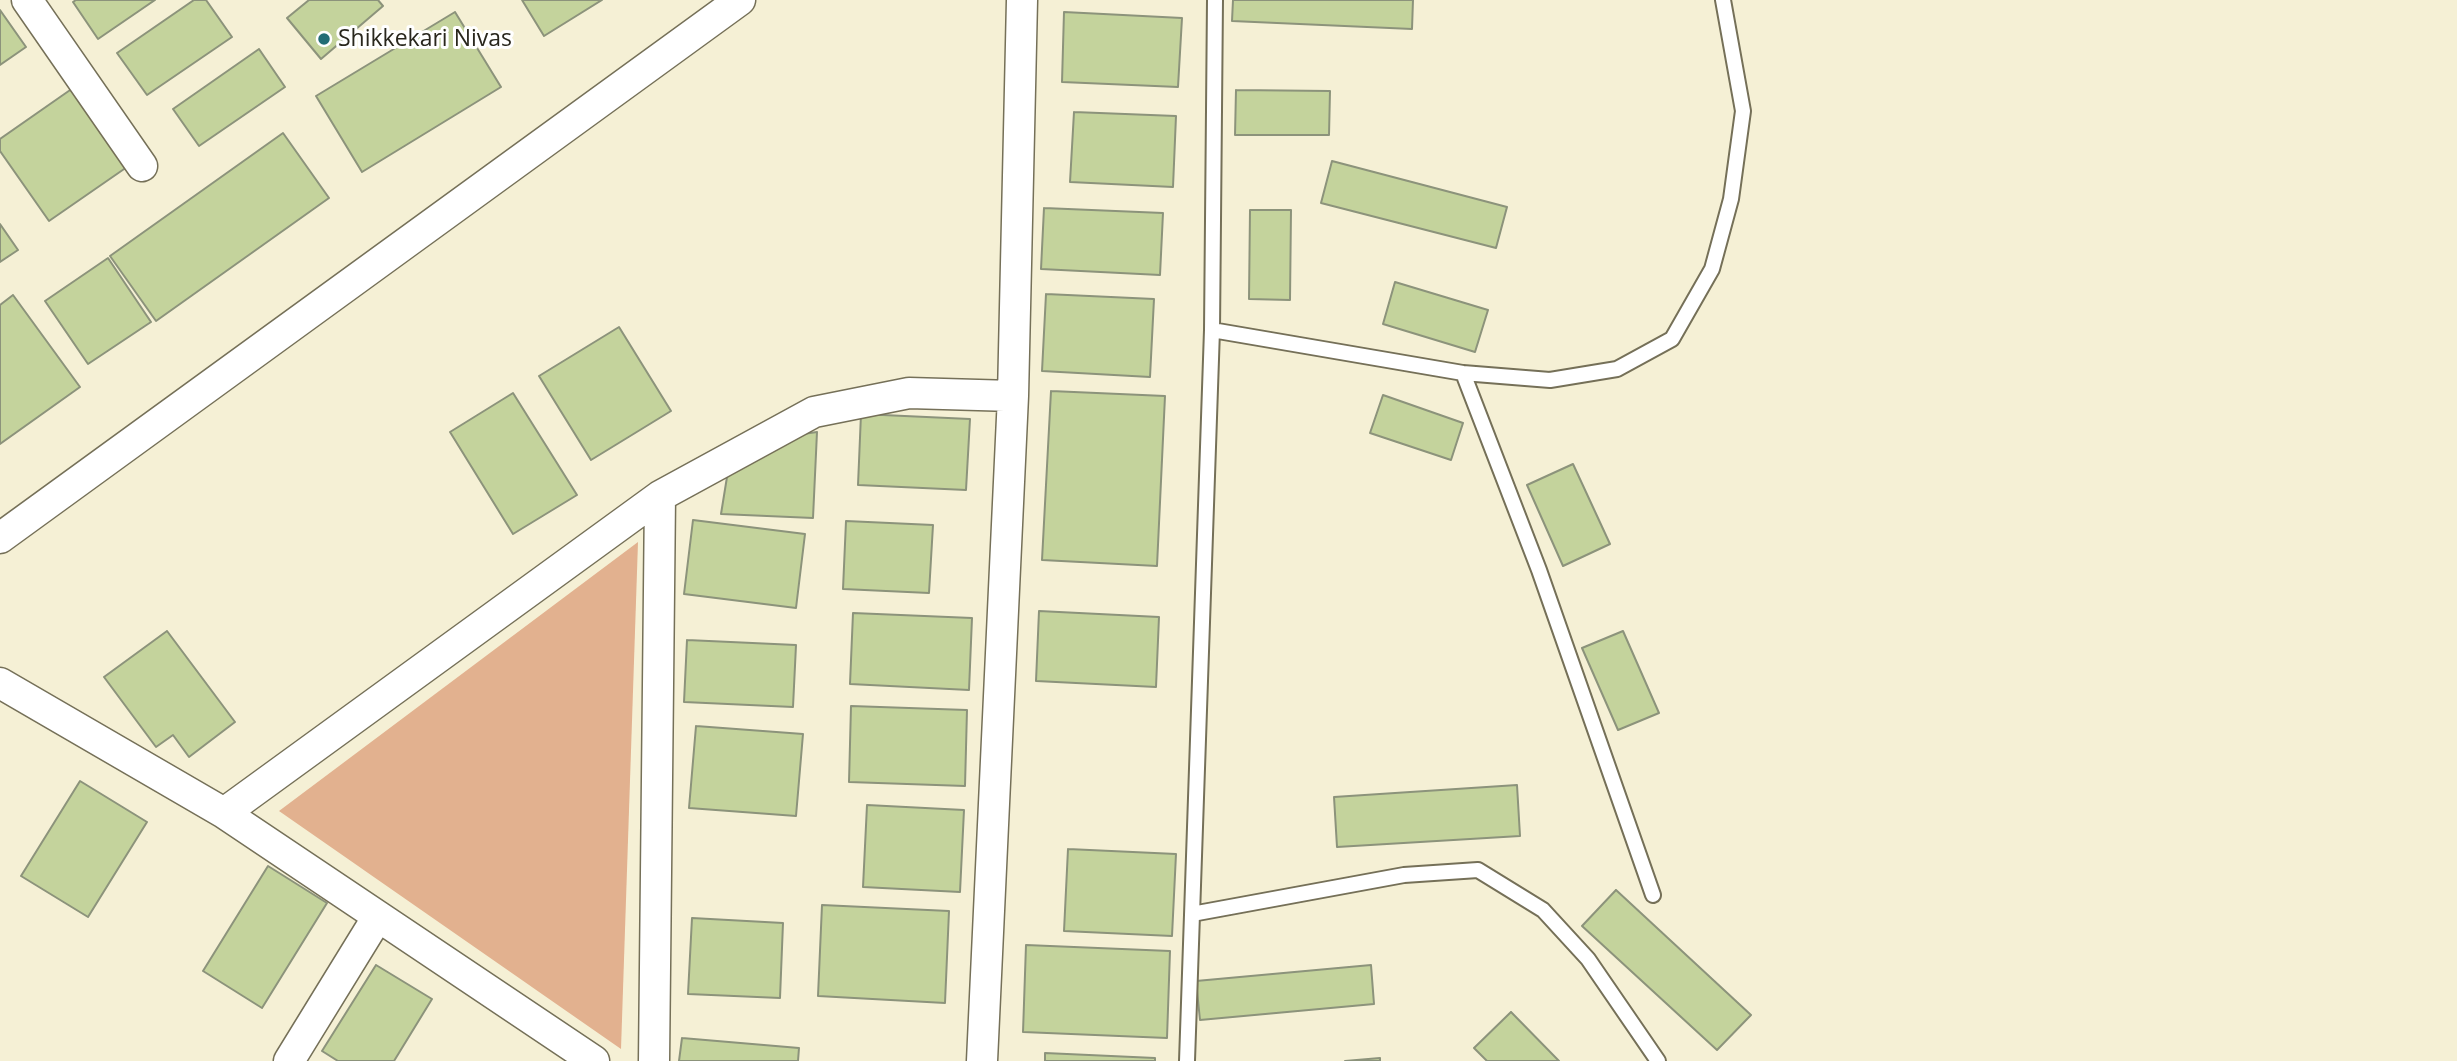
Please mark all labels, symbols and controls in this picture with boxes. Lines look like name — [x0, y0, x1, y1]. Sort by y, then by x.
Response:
place label: Shikkekari Nivas — [338, 25, 512, 53]
marker: Shikkekari Nivas — [316, 31, 332, 47]

